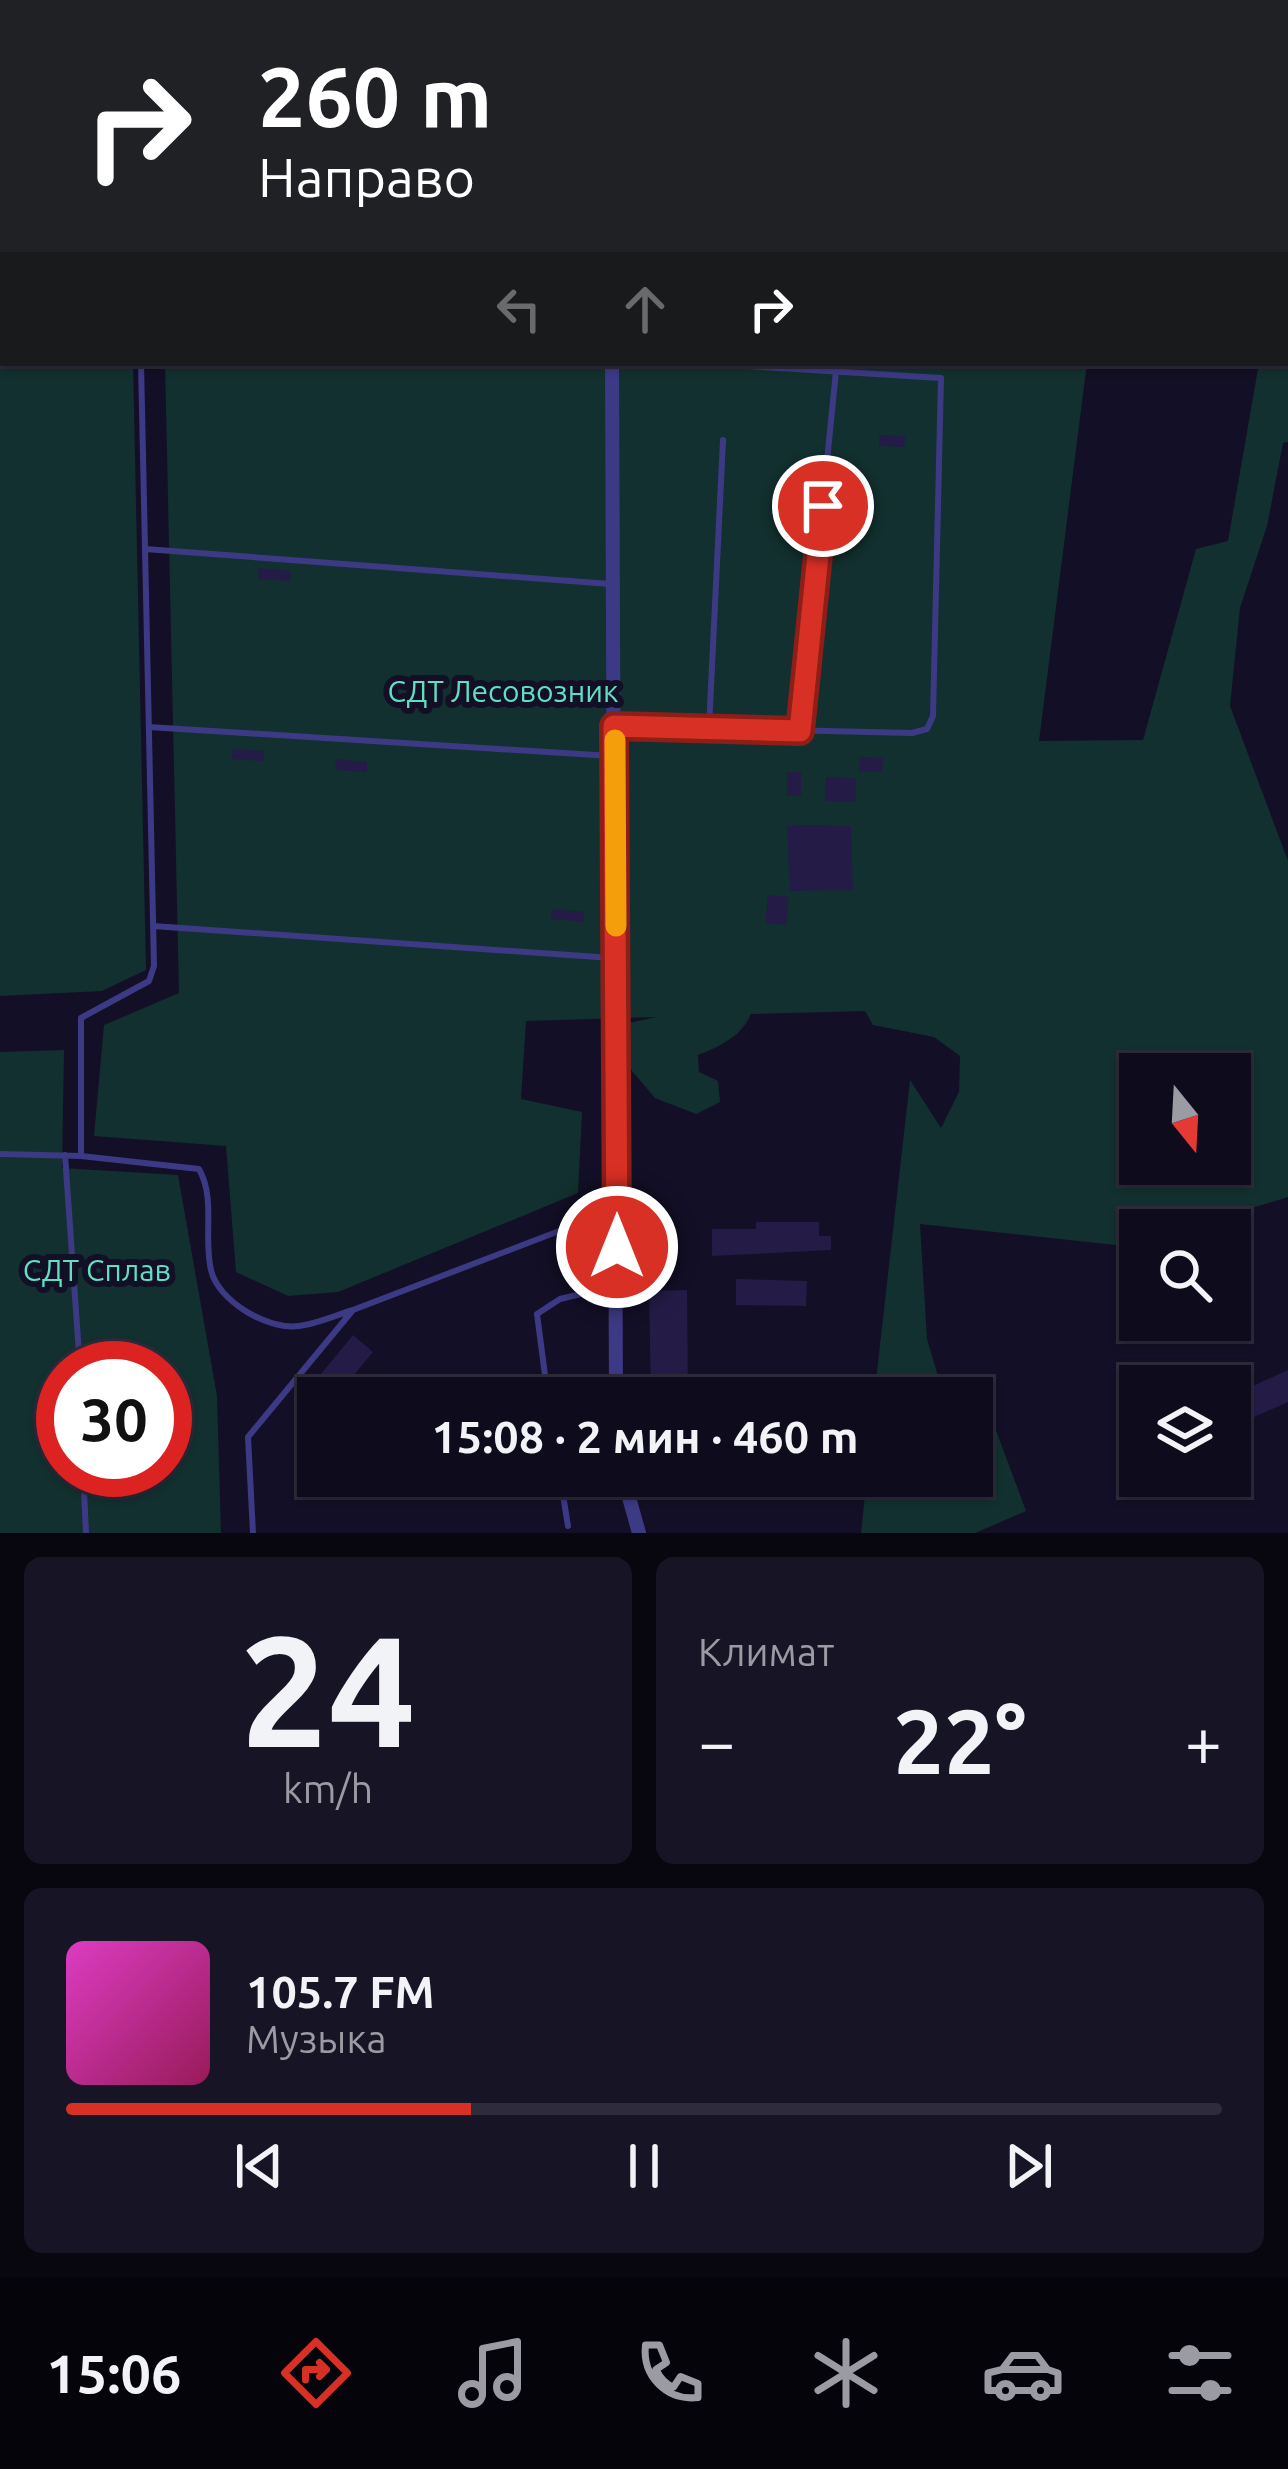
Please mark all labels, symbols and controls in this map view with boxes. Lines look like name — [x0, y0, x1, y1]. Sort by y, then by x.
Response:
icon: right — [60, 48, 216, 204]
text: 260 m — [258, 49, 492, 143]
text: Направо — [258, 147, 475, 207]
icon: left — [486, 276, 552, 342]
icon: ahead — [612, 276, 678, 342]
icon: right — [738, 276, 804, 342]
pin — [772, 455, 874, 557]
icon: arrive — [790, 473, 856, 539]
park label: СДТ Лесовозник — [388, 674, 618, 708]
north arrow — [1119, 1053, 1251, 1185]
map controls — [1119, 1053, 1251, 1497]
position arrow — [554, 1184, 680, 1310]
button: search — [1119, 1209, 1251, 1341]
park label: СДТ Сплав — [23, 1253, 171, 1287]
speed limit sign: 30 — [36, 1341, 192, 1497]
button: layers — [1119, 1365, 1251, 1497]
text: 15:08 · 2 мин · 460 m — [431, 1411, 859, 1462]
text: 24 — [240, 1602, 416, 1776]
text: Климат — [698, 1630, 834, 1673]
text: 22° — [893, 1690, 1027, 1791]
text: − — [698, 1704, 735, 1778]
text: + — [1185, 1704, 1222, 1778]
text: km/h — [283, 1767, 373, 1810]
text: 105.7 FM — [246, 1966, 435, 2017]
text: Музыка — [246, 2017, 386, 2060]
icon: previous — [226, 2133, 292, 2199]
icon: pause — [611, 2133, 677, 2199]
icon: next — [996, 2133, 1062, 2199]
icon: directions — [274, 2331, 358, 2415]
icon: music — [451, 2331, 535, 2415]
icon: phone — [628, 2331, 712, 2415]
icon: climate — [804, 2331, 888, 2415]
icon: car — [981, 2331, 1065, 2415]
icon: filters — [1158, 2331, 1242, 2415]
text: 15:06 — [46, 2343, 181, 2403]

